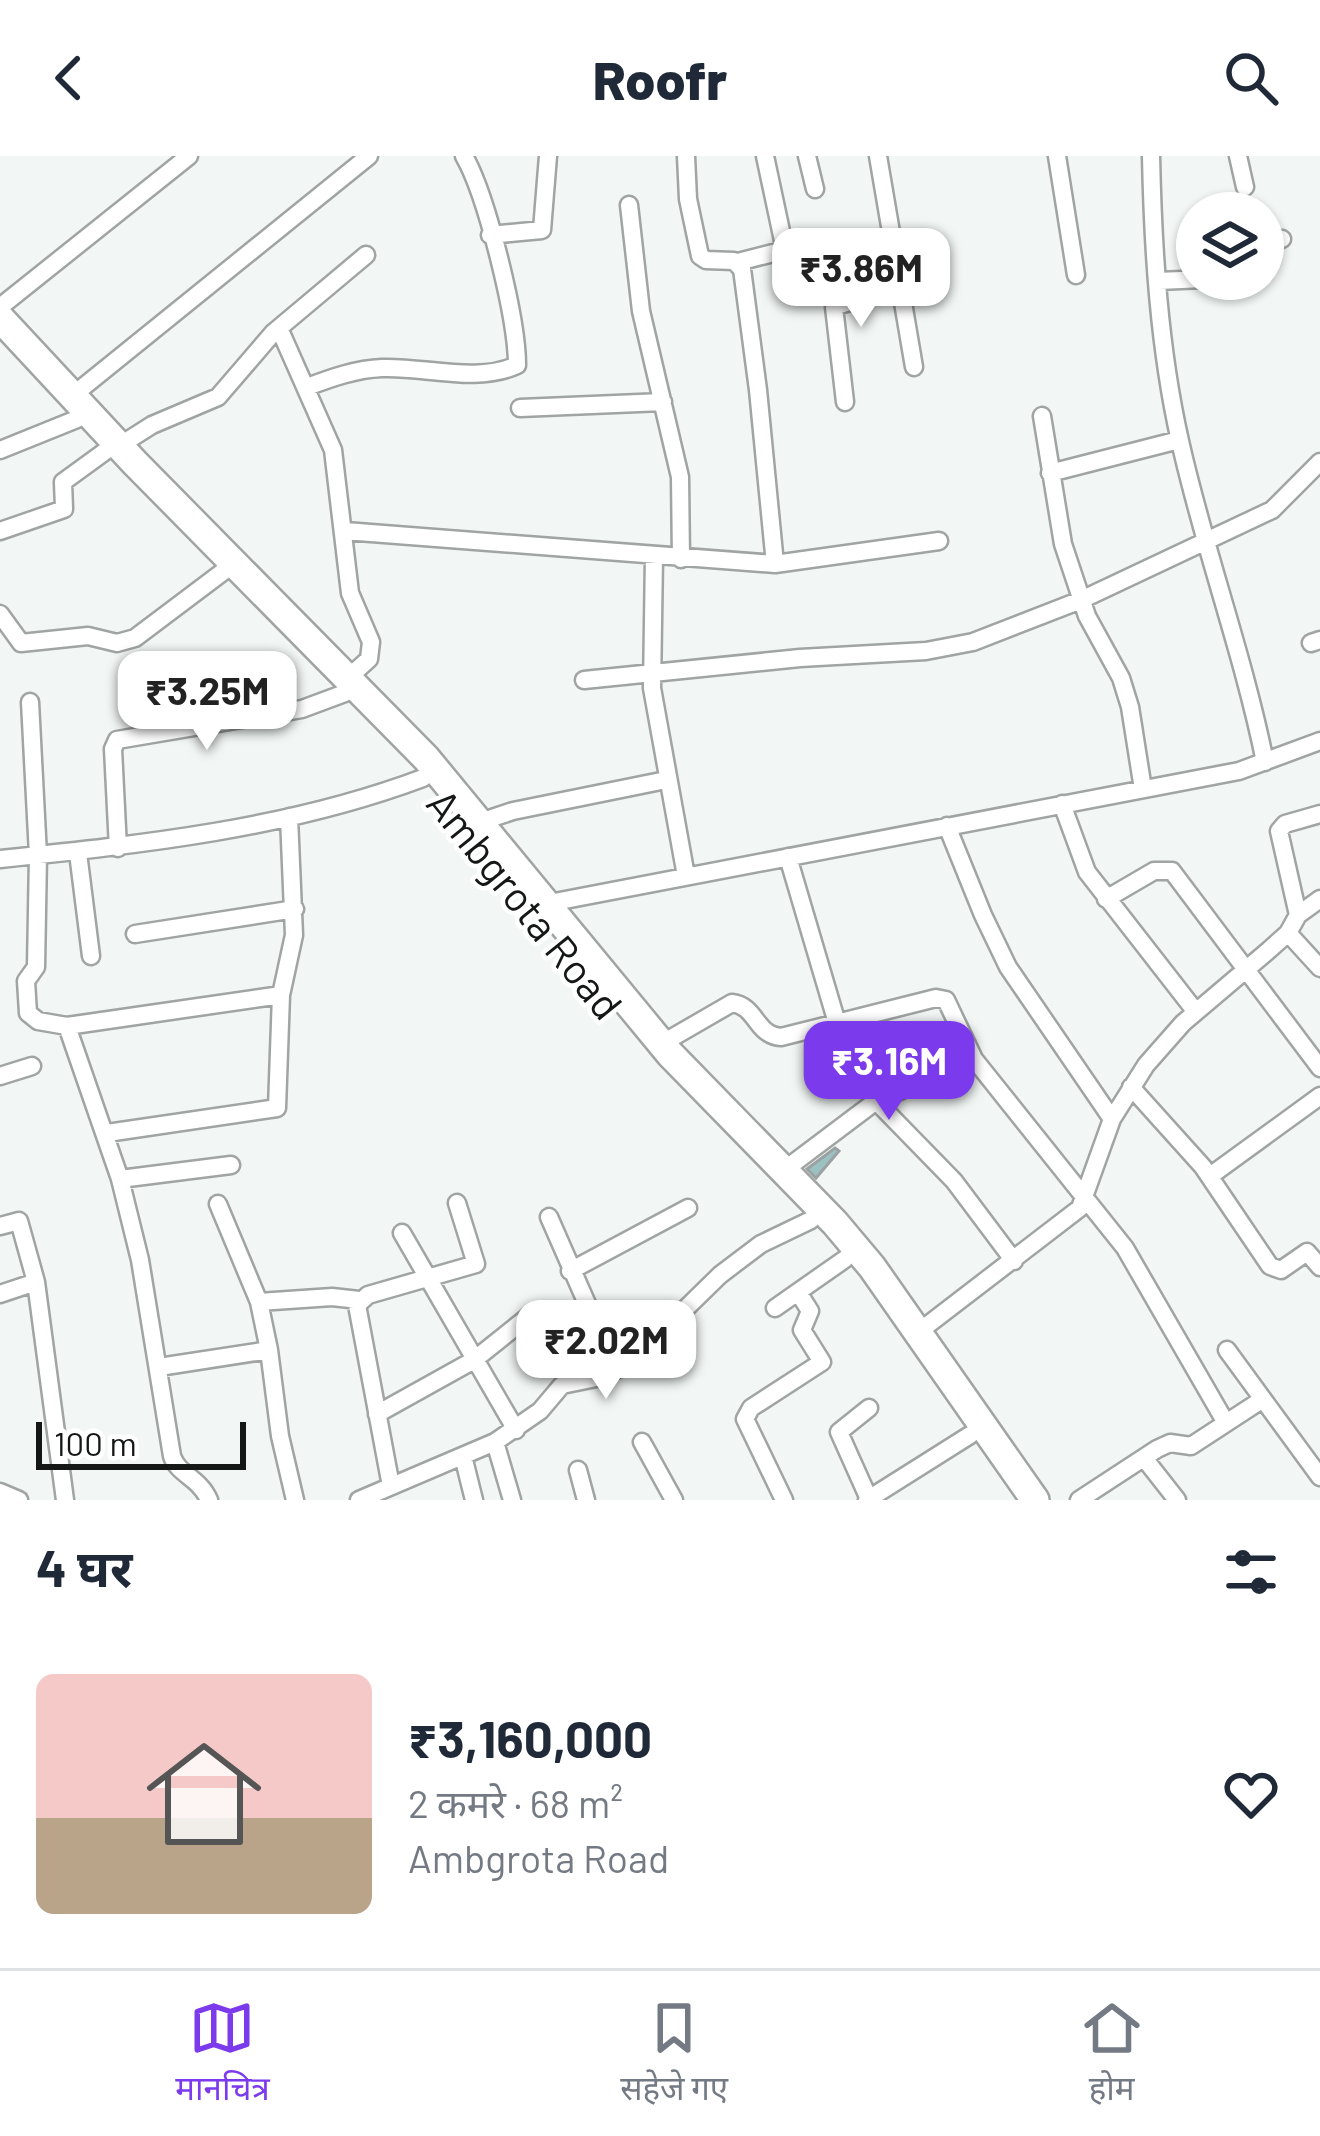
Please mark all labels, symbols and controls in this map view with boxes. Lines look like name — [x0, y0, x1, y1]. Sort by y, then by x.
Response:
icon: back — [36, 45, 102, 111]
icon: search — [1218, 45, 1284, 111]
text: Roofr — [593, 46, 727, 111]
map controls — [1176, 192, 1284, 300]
button: layers — [1176, 192, 1284, 300]
pin: ₹3.86M — [763, 228, 959, 330]
text: ₹3.86M — [799, 243, 923, 290]
pin: ₹3.25M — [109, 651, 305, 753]
text: ₹3.25M — [145, 666, 269, 713]
street label: Ambgrota Road — [417, 778, 634, 1029]
pin: ₹3.16M — [791, 1021, 987, 1123]
text: ₹3.16M — [831, 1036, 947, 1083]
pin: ₹2.02M — [508, 1300, 704, 1402]
text: ₹2.02M — [543, 1315, 669, 1362]
scale bar — [36, 1416, 246, 1469]
text: 100 m — [54, 1423, 137, 1463]
text: 4 घर — [36, 1536, 133, 1597]
icon: filters — [1218, 1539, 1284, 1605]
text: ₹3,160,000 — [408, 1707, 652, 1768]
icon: home — [132, 1722, 276, 1866]
icon: heart — [1218, 1761, 1284, 1827]
text: 2 कमरे · 68 m² — [408, 1779, 623, 1826]
text: Ambgrota Road — [408, 1834, 669, 1881]
tab: मानचित्र — [175, 1995, 270, 2113]
tab: सहेजे गए — [620, 1995, 728, 2113]
tab: होम — [1079, 1995, 1145, 2113]

